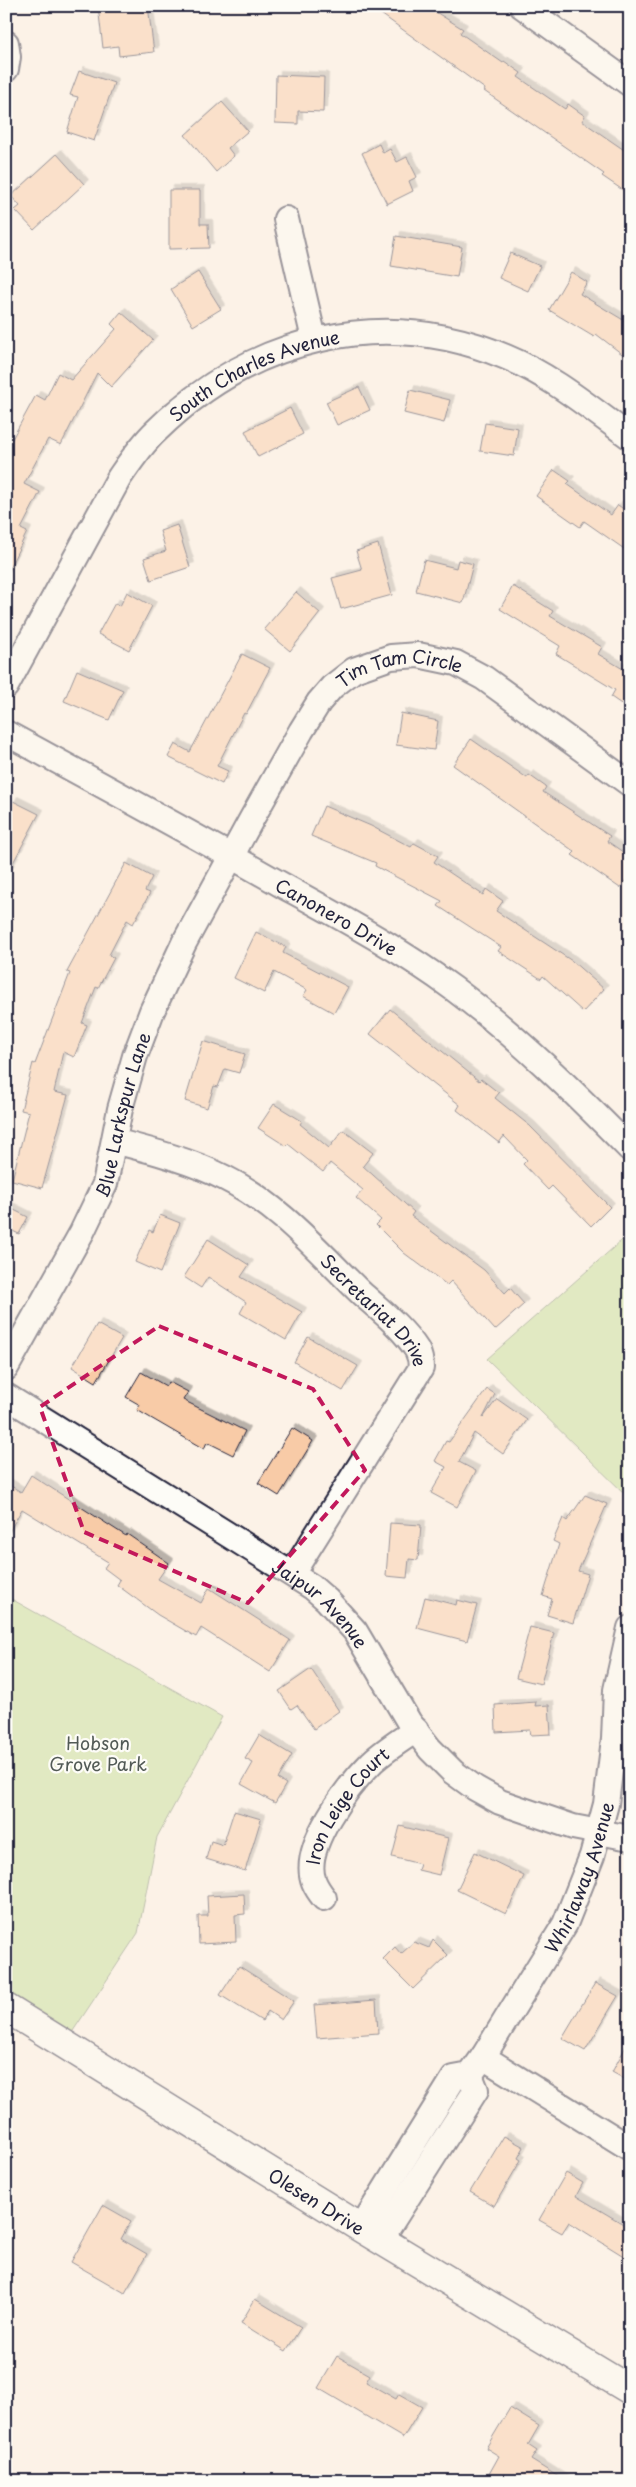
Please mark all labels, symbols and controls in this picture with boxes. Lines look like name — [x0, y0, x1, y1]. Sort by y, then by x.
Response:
street label: South Charles Avenue — [162, 322, 342, 427]
street label: Tim Tam Circle — [330, 641, 469, 693]
street label: Canonero Drive — [271, 871, 403, 961]
street label: Blue Larkspur Lane — [87, 1028, 156, 1201]
street label: Secretariat Drive — [315, 1247, 435, 1368]
street label: Jaipur Avenue — [267, 1552, 375, 1653]
park label: Hobson Grove Park — [49, 1729, 147, 1777]
street label: Iron Leige Court — [298, 1740, 394, 1866]
street label: Whirlaway Avenue — [537, 1798, 620, 1958]
street label: Olesen Drive — [264, 2161, 371, 2241]

